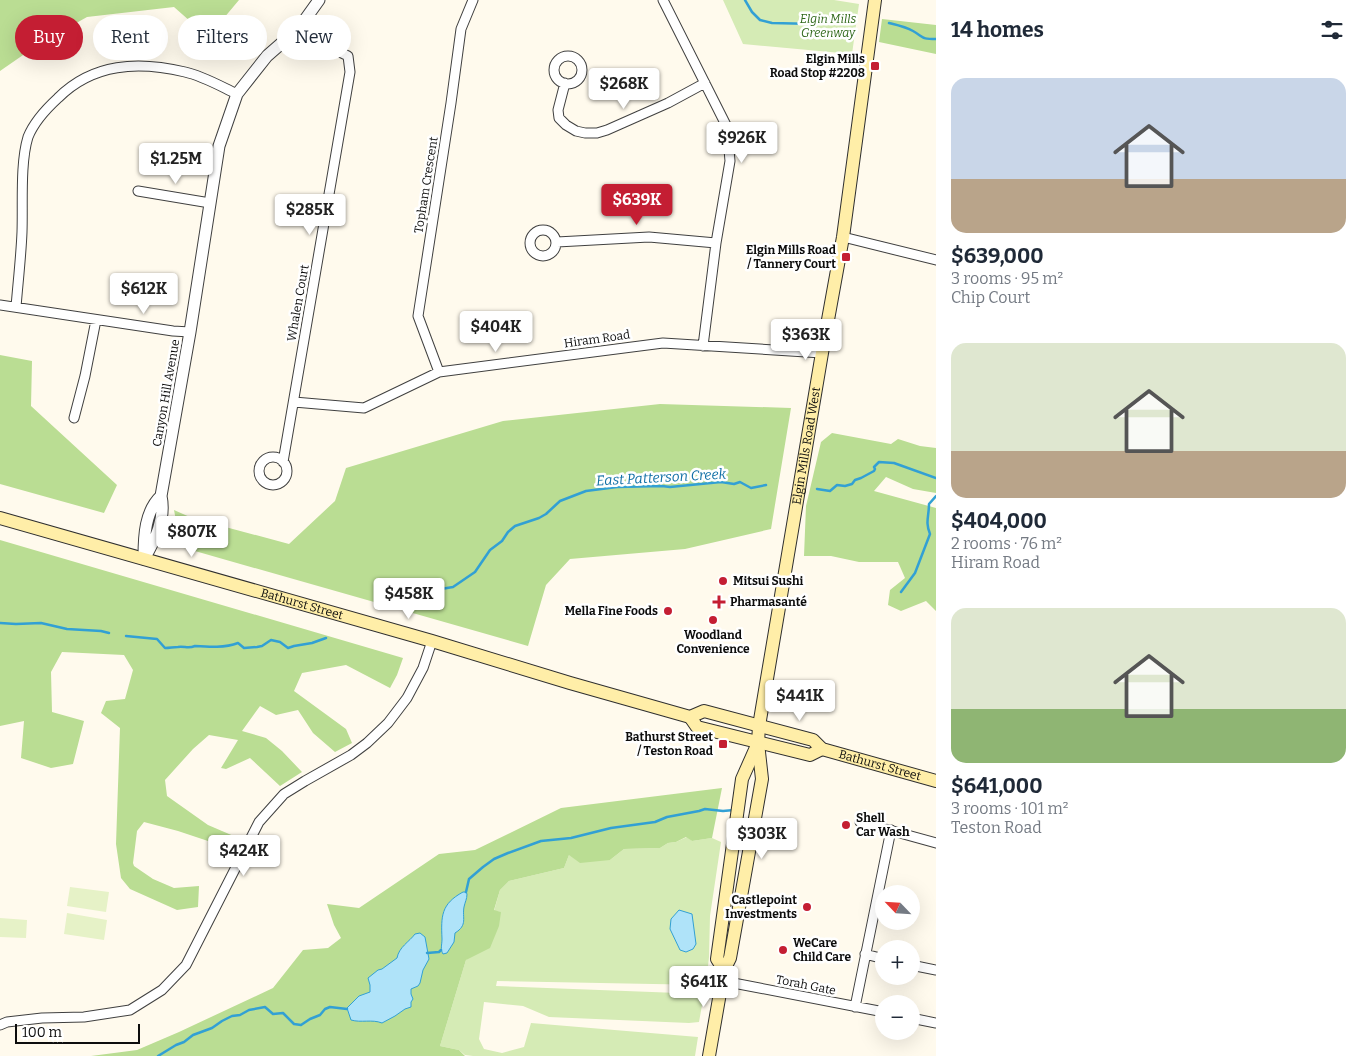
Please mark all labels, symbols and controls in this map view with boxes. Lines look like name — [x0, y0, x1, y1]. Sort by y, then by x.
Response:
park label: Elgin Mills Greenway — [800, 12, 857, 40]
chip: Buy — [15, 15, 83, 60]
chip: Rent — [93, 15, 168, 60]
chip: Filters — [178, 15, 267, 60]
chip: New — [277, 15, 351, 60]
icon: filters — [1318, 16, 1346, 44]
text: 14 homes — [951, 17, 1044, 43]
place label: Elgin Mills Road Stop #2208 — [770, 52, 865, 80]
marker: Elgin Mills Road Stop #2208 — [869, 60, 881, 72]
pin: $268K — [589, 68, 659, 110]
text: $268K — [600, 74, 648, 93]
icon: home — [1104, 111, 1194, 201]
pin: $926K — [707, 121, 777, 164]
text: $926K — [717, 128, 767, 147]
street label: Topham Crescent — [411, 135, 441, 234]
pin: $1.25M — [135, 142, 217, 185]
text: $1.25M — [150, 149, 202, 168]
pin: $639K — [602, 184, 672, 226]
text: $639K — [612, 190, 662, 209]
pin: $285K — [275, 194, 345, 236]
text: $285K — [286, 200, 334, 219]
place label: Elgin Mills Road / Tannery Court — [746, 243, 837, 271]
text: $639,000 — [951, 243, 1044, 269]
marker: Elgin Mills Road / Tannery Court — [840, 251, 852, 263]
street label: Whalen Court — [284, 263, 312, 342]
text: 3 rooms · 95 m² — [951, 269, 1063, 288]
pin: $612K — [109, 272, 179, 315]
text: $612K — [121, 279, 167, 298]
text: Chip Court — [951, 288, 1030, 307]
pin: $404K — [461, 310, 531, 353]
text: $404K — [471, 317, 521, 336]
pin: $363K — [771, 318, 841, 361]
text: $363K — [782, 325, 830, 344]
street label: Hiram Road — [563, 327, 631, 351]
street label: Canyon Hill Avenue — [150, 338, 182, 448]
icon: home — [1104, 376, 1194, 466]
street label: Elgin Mills Road West — [790, 385, 823, 506]
water label: East Patterson Creek — [596, 466, 727, 489]
text: $404,000 — [951, 508, 1047, 534]
pin: $807K — [157, 516, 227, 558]
text: $807K — [167, 522, 217, 541]
text: 2 rooms · 76 m² — [951, 534, 1062, 553]
text: Hiram Road — [951, 553, 1040, 572]
place label: Mitsui Sushi — [733, 574, 804, 588]
marker: Mitsui Sushi — [717, 575, 729, 587]
pin: $458K — [374, 578, 444, 620]
text: $458K — [385, 584, 433, 603]
street label: Bathurst Street — [259, 586, 345, 623]
marker: Pharmasanté — [712, 595, 726, 609]
place label: Pharmasanté — [730, 595, 807, 609]
place label: Mella Fine Foods — [565, 604, 658, 618]
marker: Mella Fine Foods — [662, 605, 674, 617]
marker: Woodland Convenience — [707, 614, 719, 626]
place label: Woodland Convenience — [676, 628, 750, 656]
icon: home — [1104, 641, 1194, 731]
pin: $441K — [765, 680, 835, 722]
text: $441K — [776, 686, 824, 705]
place label: Bathurst Street / Teston Road — [625, 730, 714, 758]
marker: Bathurst Street / Teston Road — [717, 738, 729, 750]
street label: Bathurst Street — [837, 747, 923, 784]
text: $641,000 — [951, 773, 1043, 799]
text: 3 rooms · 101 m² — [951, 799, 1068, 818]
place label: Shell Car Wash — [856, 811, 910, 839]
pin: $303K — [727, 818, 797, 860]
text: Teston Road — [951, 818, 1042, 837]
marker: Shell Car Wash — [840, 819, 852, 831]
text: $303K — [737, 824, 787, 843]
pin: $424K — [209, 834, 279, 877]
text: $424K — [219, 841, 269, 860]
north arrow — [875, 885, 920, 930]
map controls — [875, 885, 920, 1040]
place label: Castlepoint Investments — [725, 893, 797, 921]
marker: Castlepoint Investments — [801, 901, 813, 913]
place label: WeCare Child Care — [793, 936, 851, 964]
button: + — [875, 940, 920, 985]
marker: WeCare Child Care — [777, 944, 789, 956]
pin: $641K — [669, 966, 739, 1008]
text: $641K — [680, 972, 728, 991]
street label: Torah Gate — [775, 972, 837, 998]
button: − — [875, 995, 920, 1040]
scale bar — [15, 1021, 140, 1044]
text: 100 m — [22, 1024, 62, 1041]

